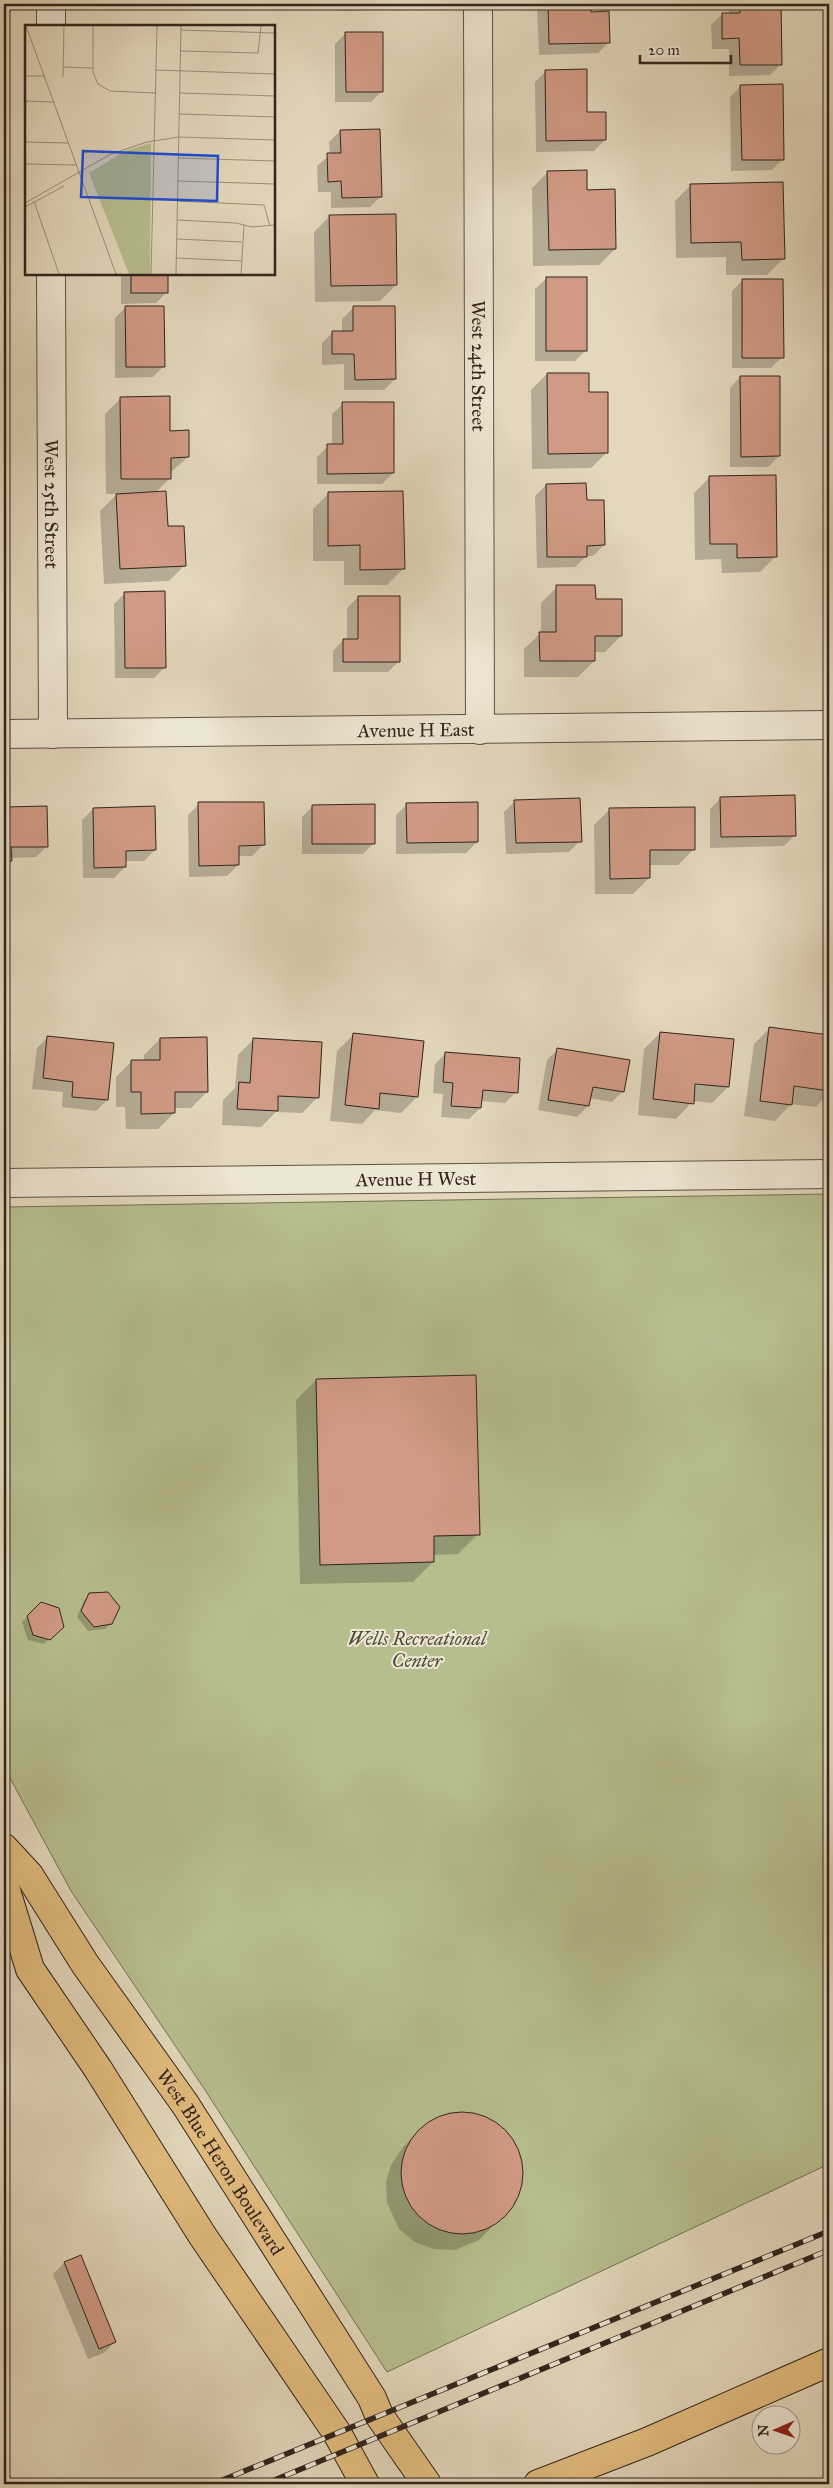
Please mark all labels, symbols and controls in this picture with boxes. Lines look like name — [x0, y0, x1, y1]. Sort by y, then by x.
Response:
inset map — [25, 25, 275, 275]
scale bar — [640, 32, 732, 64]
text: 20 m — [648, 41, 680, 59]
street label: West 24th Street — [467, 300, 491, 432]
street label: West 25th Street — [40, 439, 64, 569]
street label: Avenue H East — [356, 717, 475, 742]
street label: Avenue H West — [355, 1166, 477, 1191]
park label: Wells Recreational Center — [348, 1627, 488, 1672]
street label: West Blue Heron Boulevard — [152, 2064, 290, 2260]
north arrow — [750, 2406, 800, 2456]
text: N — [755, 2424, 772, 2437]

